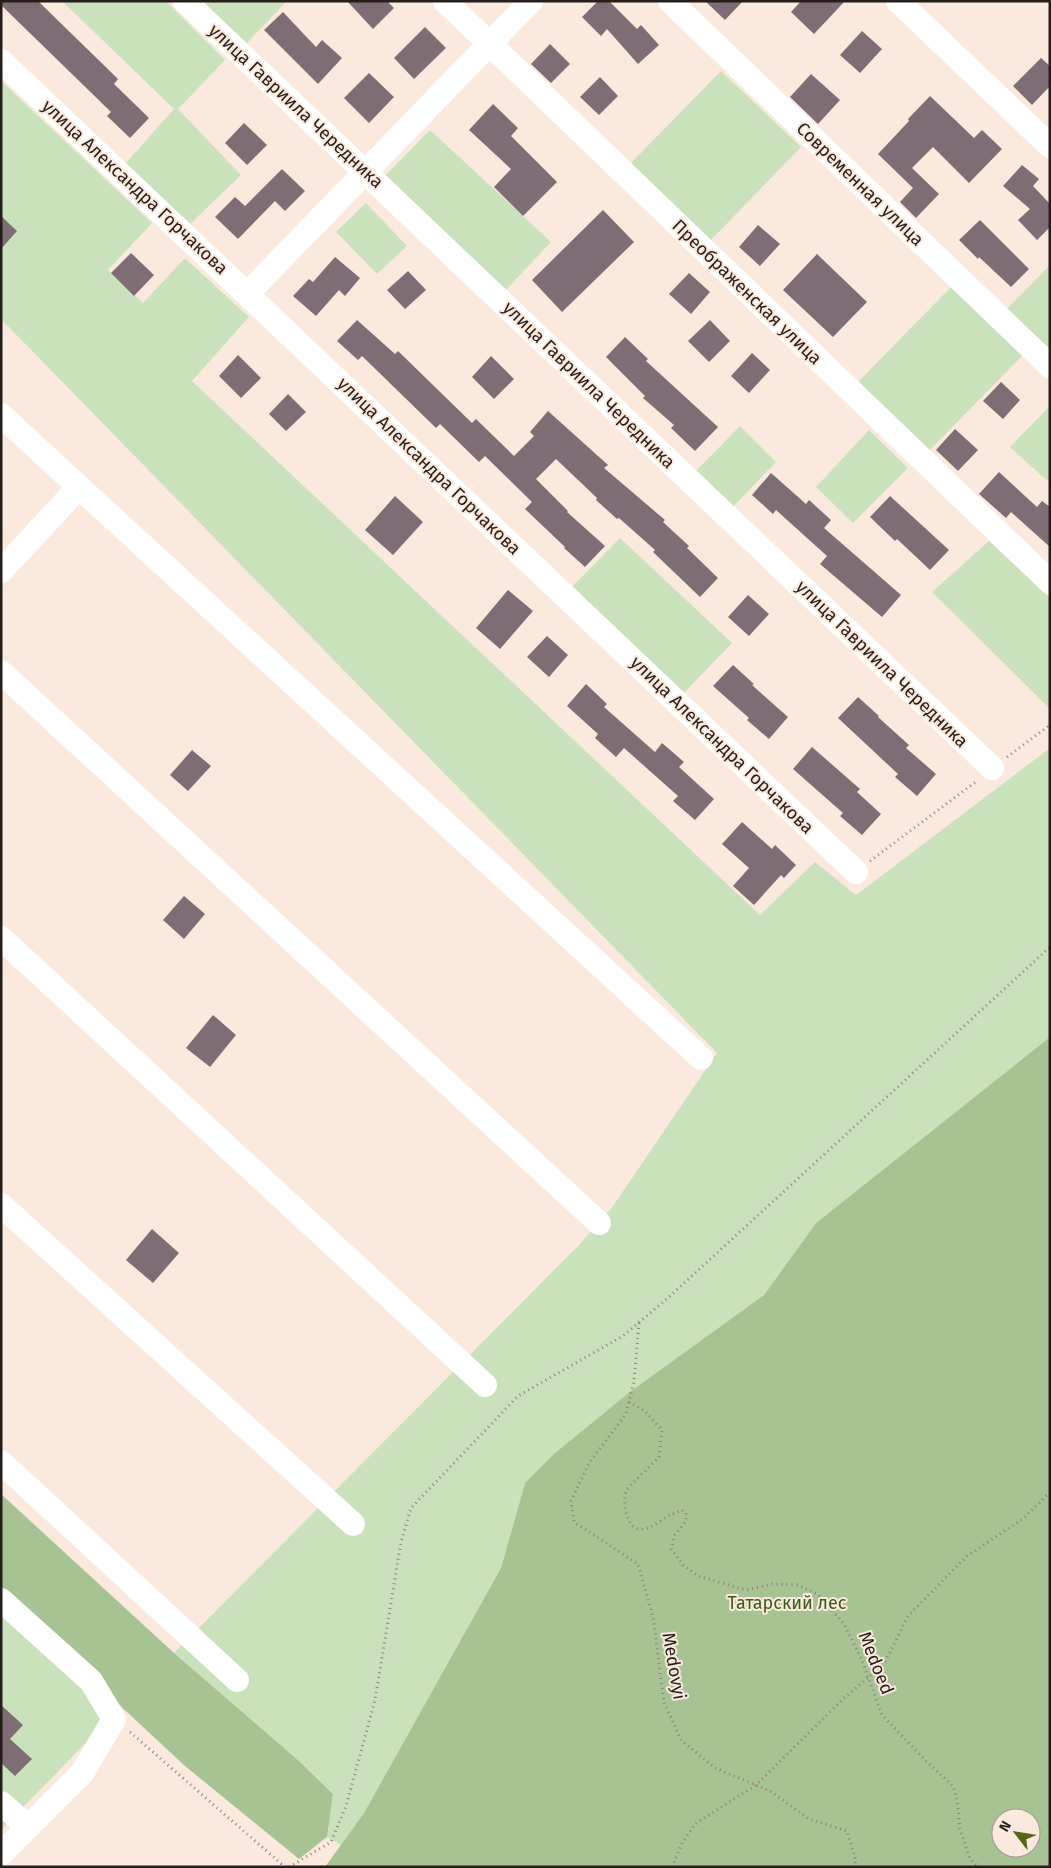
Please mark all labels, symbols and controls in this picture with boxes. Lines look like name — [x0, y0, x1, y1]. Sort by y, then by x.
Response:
street label: улица Гавриила Чередника — [204, 19, 388, 193]
street label: улица Александра Горчакова — [37, 95, 233, 279]
street label: Современная улица — [792, 117, 928, 251]
street label: Преображенская улица — [668, 215, 826, 369]
street label: улица Гавриила Чередника — [498, 297, 680, 473]
street label: улица Александра Горчакова — [333, 373, 525, 559]
street label: улица Гавриила Чередника — [791, 576, 973, 752]
street label: улица Александра Горчакова — [626, 652, 818, 838]
park label: Татарский лес — [728, 1592, 847, 1614]
street label: Medoed — [854, 1628, 898, 1698]
street label: Medovyi — [657, 1631, 691, 1701]
north arrow — [991, 1808, 1041, 1858]
text: N — [996, 1818, 1015, 1835]

